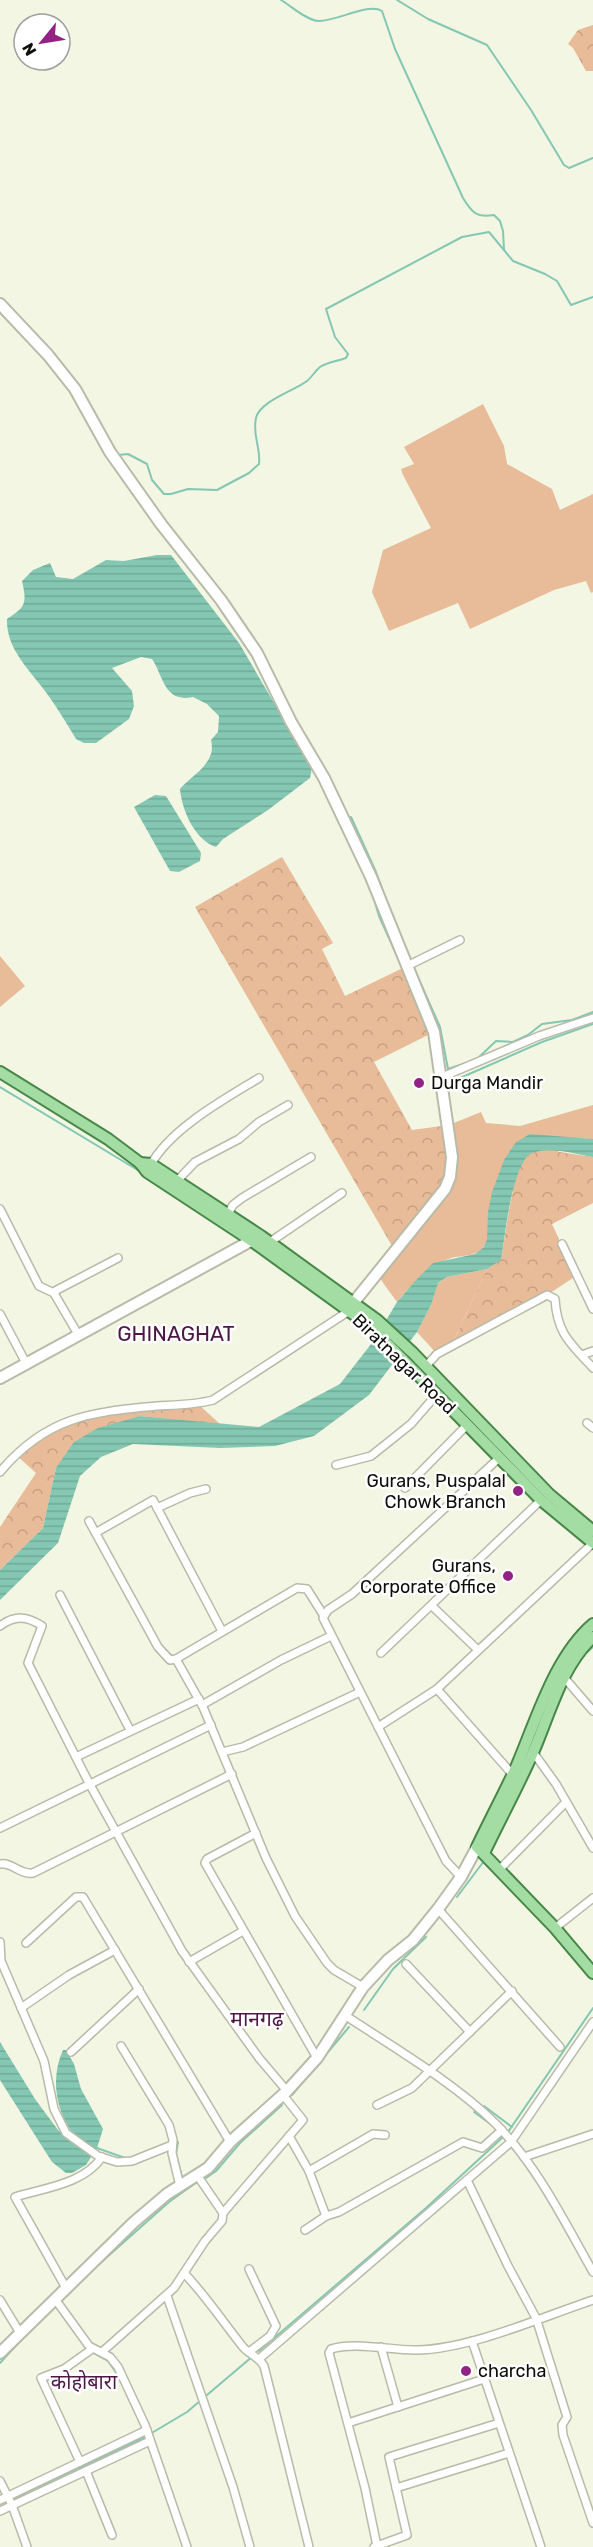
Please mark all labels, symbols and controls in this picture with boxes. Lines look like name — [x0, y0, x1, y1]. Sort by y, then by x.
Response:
north arrow — [12, 12, 72, 72]
text: N — [18, 40, 41, 59]
place label: Durga Mandir — [431, 1072, 543, 1094]
marker: Durga Mandir — [412, 1076, 426, 1090]
street label: Biratnagar Road — [348, 1309, 460, 1419]
district label: GHINAGHAT — [117, 1321, 235, 1346]
place label: Gurans, Puspalal Chowk Branch — [366, 1470, 506, 1513]
marker: Gurans, Puspalal Chowk Branch — [511, 1484, 525, 1498]
place label: Gurans, Corporate Office — [360, 1555, 496, 1598]
marker: Gurans, Corporate Office — [501, 1569, 515, 1583]
district label: मानगढ़ — [230, 2006, 285, 2031]
place label: charcha — [478, 2360, 546, 2382]
marker: charcha — [459, 2364, 473, 2378]
district label: कोहोबारा — [51, 2370, 118, 2394]

